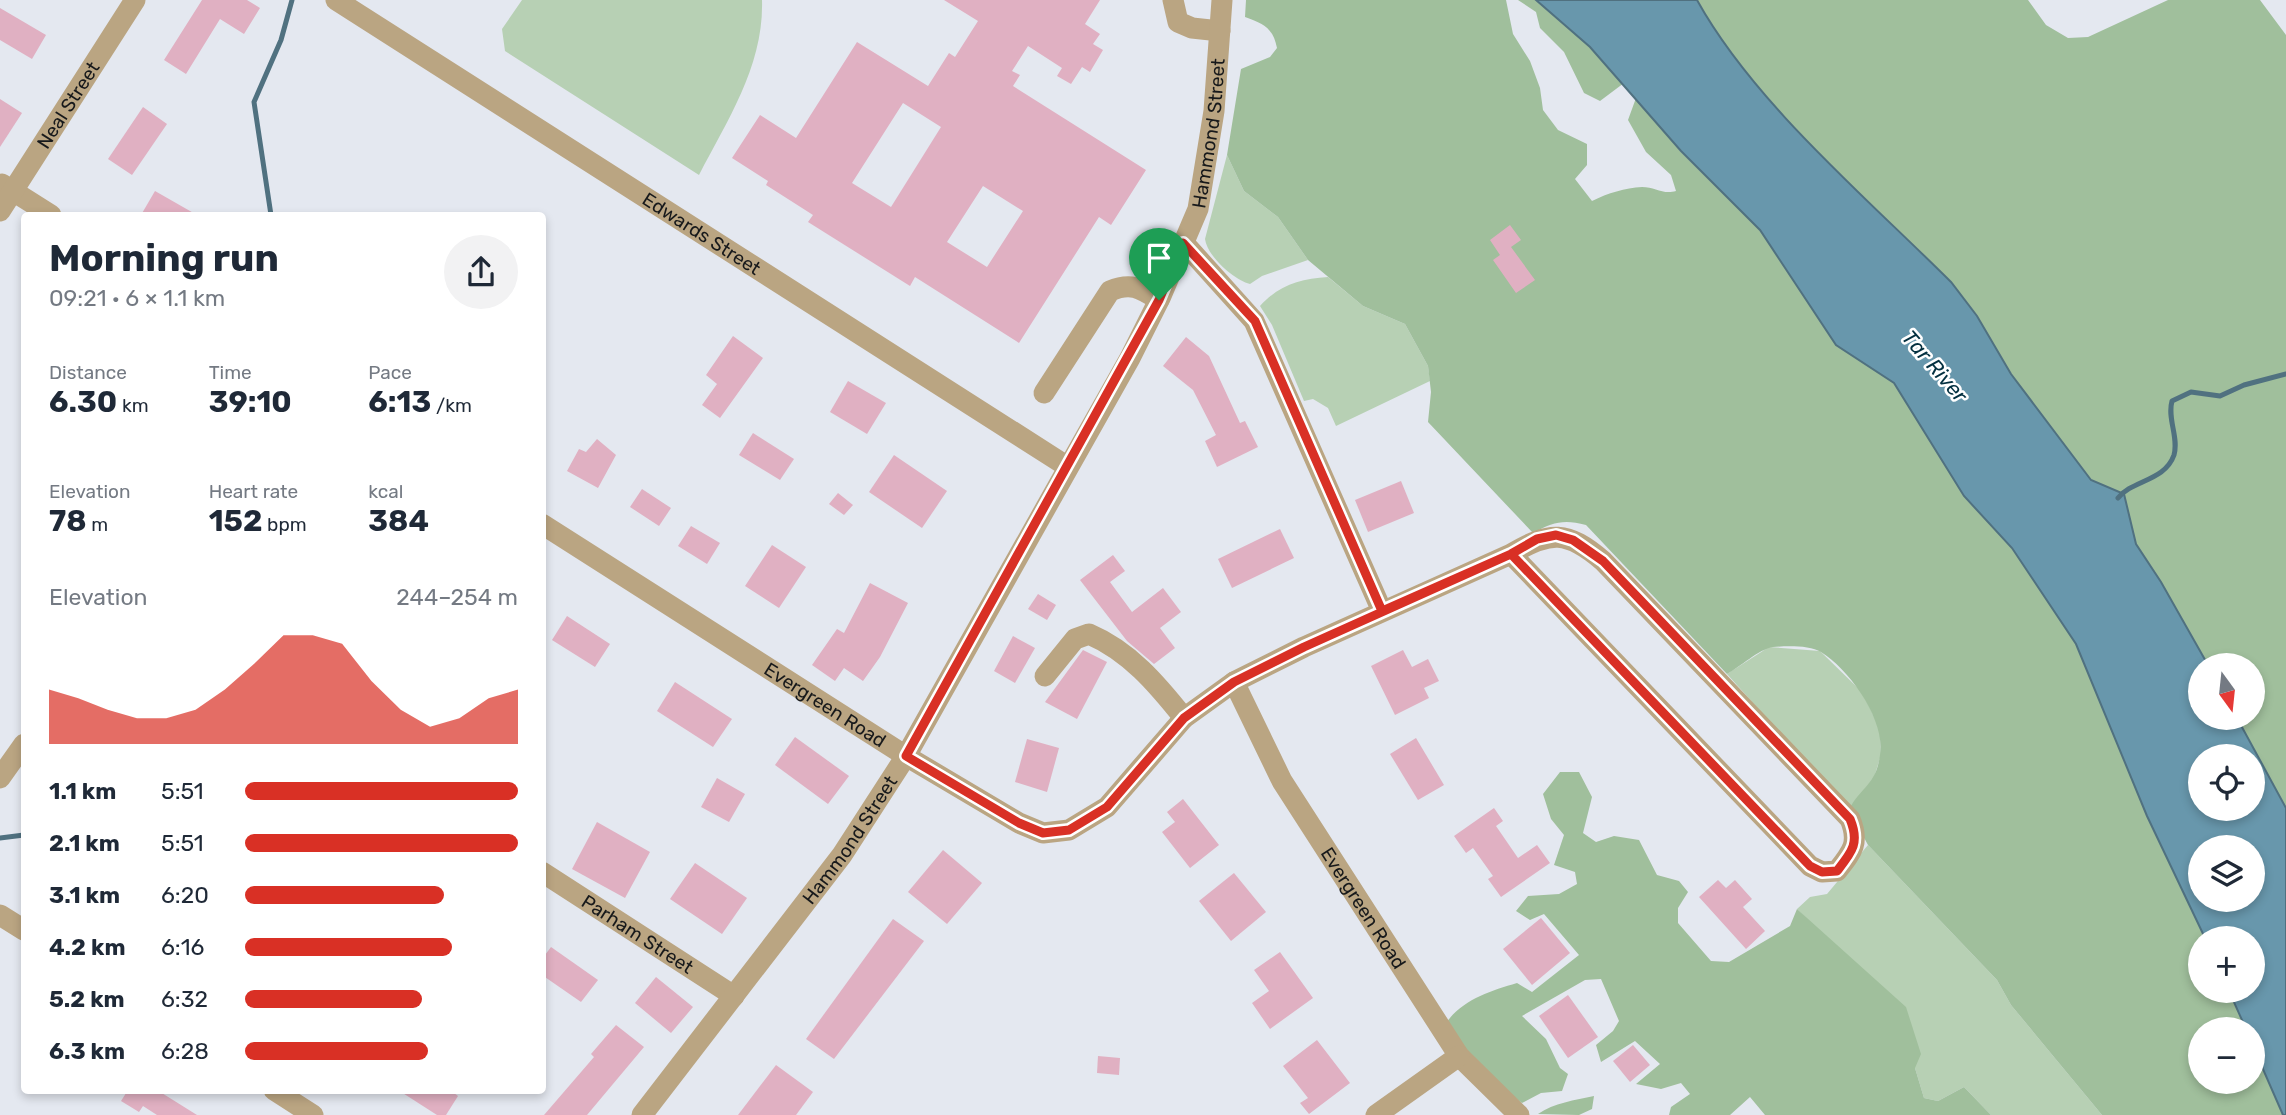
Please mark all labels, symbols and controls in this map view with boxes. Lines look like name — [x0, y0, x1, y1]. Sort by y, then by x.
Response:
street label: Neal Street — [32, 57, 104, 153]
street label: Hammond Street — [1187, 57, 1229, 210]
street label: Edwards Street — [638, 187, 766, 280]
pin — [1129, 228, 1189, 300]
text: Morning run — [49, 235, 279, 281]
button: share — [444, 235, 518, 309]
icon: arrive — [1140, 239, 1178, 277]
text: 09:21 · 6 × 1.1 km — [49, 284, 225, 312]
water label: Tar River — [1897, 325, 1974, 408]
text: Distance — [49, 361, 127, 384]
text: Time — [209, 361, 252, 384]
text: Pace — [368, 361, 412, 384]
text: 6.30 — [49, 384, 117, 420]
text: 39:10 — [209, 384, 292, 420]
text: 6:13 — [368, 384, 431, 420]
text: km — [117, 394, 149, 417]
text: /km — [431, 394, 472, 417]
text: Elevation — [49, 480, 130, 503]
text: Heart rate — [209, 480, 298, 503]
text: kcal — [368, 480, 403, 503]
text: 78 — [49, 503, 87, 539]
text: 152 — [209, 503, 262, 539]
text: 384 — [368, 503, 429, 539]
text: m — [87, 513, 108, 536]
text: bpm — [262, 513, 307, 536]
text: Elevation — [49, 583, 148, 611]
text: 244–254 m — [396, 583, 518, 611]
north arrow — [2188, 653, 2264, 730]
map controls — [2188, 653, 2265, 1094]
street label: Evergreen Road — [760, 657, 891, 752]
button: locate — [2188, 744, 2265, 821]
street label: Hammond Street — [797, 771, 902, 909]
text: 1.1 km — [49, 777, 116, 805]
text: 5:51 — [161, 777, 204, 805]
text: 2.1 km — [49, 829, 120, 857]
text: 5:51 — [161, 829, 204, 857]
button: layers — [2188, 835, 2265, 912]
street label: Evergreen Road — [1316, 843, 1411, 973]
text: 3.1 km — [49, 881, 120, 909]
text: 6:20 — [161, 881, 209, 909]
street label: Parham Street — [578, 889, 698, 979]
button: + — [2188, 926, 2265, 1003]
text: 4.2 km — [49, 933, 125, 961]
text: 6:16 — [161, 933, 204, 961]
text: 5.2 km — [49, 985, 125, 1013]
text: 6:32 — [161, 985, 208, 1013]
button: − — [2188, 1017, 2265, 1094]
text: 6.3 km — [49, 1037, 125, 1065]
text: 6:28 — [161, 1037, 209, 1065]

